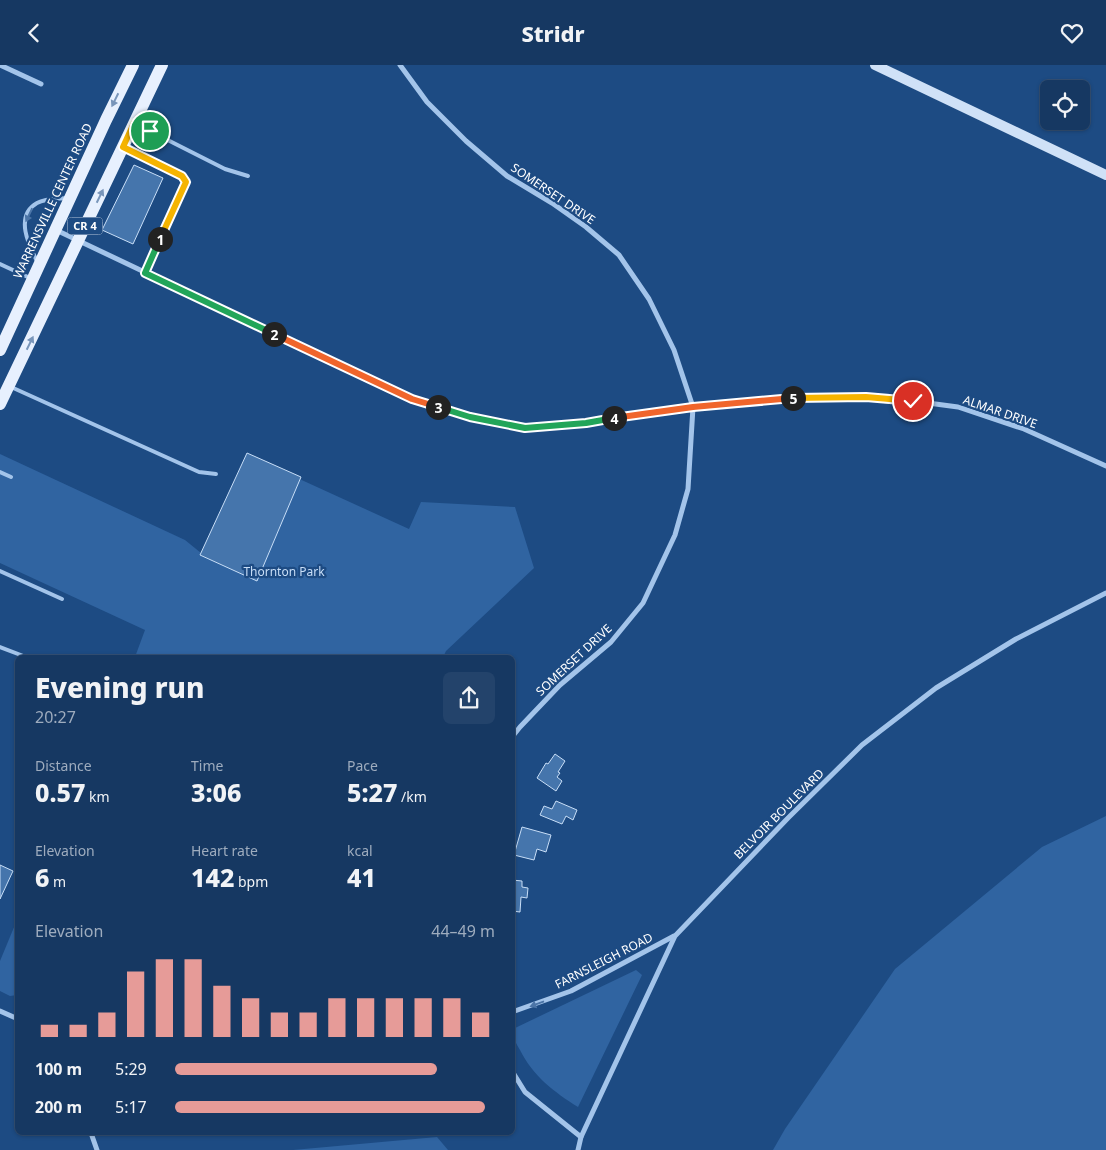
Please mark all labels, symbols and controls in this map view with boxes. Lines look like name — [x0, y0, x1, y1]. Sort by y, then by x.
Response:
text: Stridr — [521, 18, 585, 48]
icon: back — [20, 19, 48, 47]
icon: heart — [1058, 19, 1086, 47]
map controls — [1040, 80, 1090, 130]
button: locate — [1040, 80, 1090, 130]
one-way arrow — [111, 93, 119, 107]
pin — [129, 110, 171, 152]
icon: arrive — [136, 117, 164, 145]
street label: WARRENSVILLE CENTER ROAD — [9, 120, 96, 281]
street label: SOMERSET DRIVE — [508, 159, 599, 228]
one-way arrow — [96, 189, 104, 203]
one-way arrow — [25, 208, 33, 222]
road number: CR 4 — [68, 218, 102, 235]
pin: 1 — [148, 227, 172, 251]
text: 1 — [156, 230, 165, 249]
pin: 2 — [262, 321, 286, 347]
text: 2 — [270, 325, 279, 344]
one-way arrow — [25, 335, 34, 350]
pin — [892, 380, 934, 422]
pin: 5 — [780, 385, 806, 411]
icon: check — [899, 387, 927, 415]
text: 5 — [789, 389, 798, 408]
street label: ALMAR DRIVE — [961, 391, 1039, 432]
pin: 3 — [426, 395, 450, 419]
text: 3 — [434, 398, 443, 417]
pin: 4 — [602, 405, 626, 431]
text: 4 — [610, 409, 619, 428]
park label: Thornton Park — [243, 563, 325, 580]
street label: SOMERSET DRIVE — [532, 620, 615, 699]
text: Evening run — [35, 668, 204, 706]
button: share — [443, 672, 495, 724]
text: 20:27 — [35, 706, 76, 728]
text: Distance — [35, 756, 92, 775]
text: Time — [191, 756, 223, 775]
text: Pace — [347, 756, 378, 775]
street label: BELVOIR BOULEVARD — [730, 765, 828, 862]
text: 0.57 — [35, 775, 85, 809]
text: 3:06 — [191, 775, 241, 809]
text: 5:27 — [347, 775, 397, 809]
text: km — [85, 787, 110, 806]
text: /km — [397, 787, 427, 806]
text: Elevation — [35, 841, 95, 860]
text: Heart rate — [191, 841, 258, 860]
text: kcal — [347, 841, 373, 860]
text: 6 — [35, 860, 49, 894]
text: 142 — [191, 860, 234, 894]
text: 41 — [347, 860, 376, 894]
text: m — [49, 872, 66, 891]
text: bpm — [234, 872, 268, 891]
text: Elevation — [35, 920, 103, 942]
text: 44–49 m — [431, 920, 495, 942]
street label: FARNSLEIGH ROAD — [552, 928, 656, 993]
one-way arrow — [529, 1000, 544, 1008]
text: 100 m — [35, 1058, 82, 1080]
text: 5:29 — [115, 1058, 147, 1080]
text: 200 m — [35, 1096, 82, 1118]
text: 5:17 — [115, 1096, 147, 1118]

